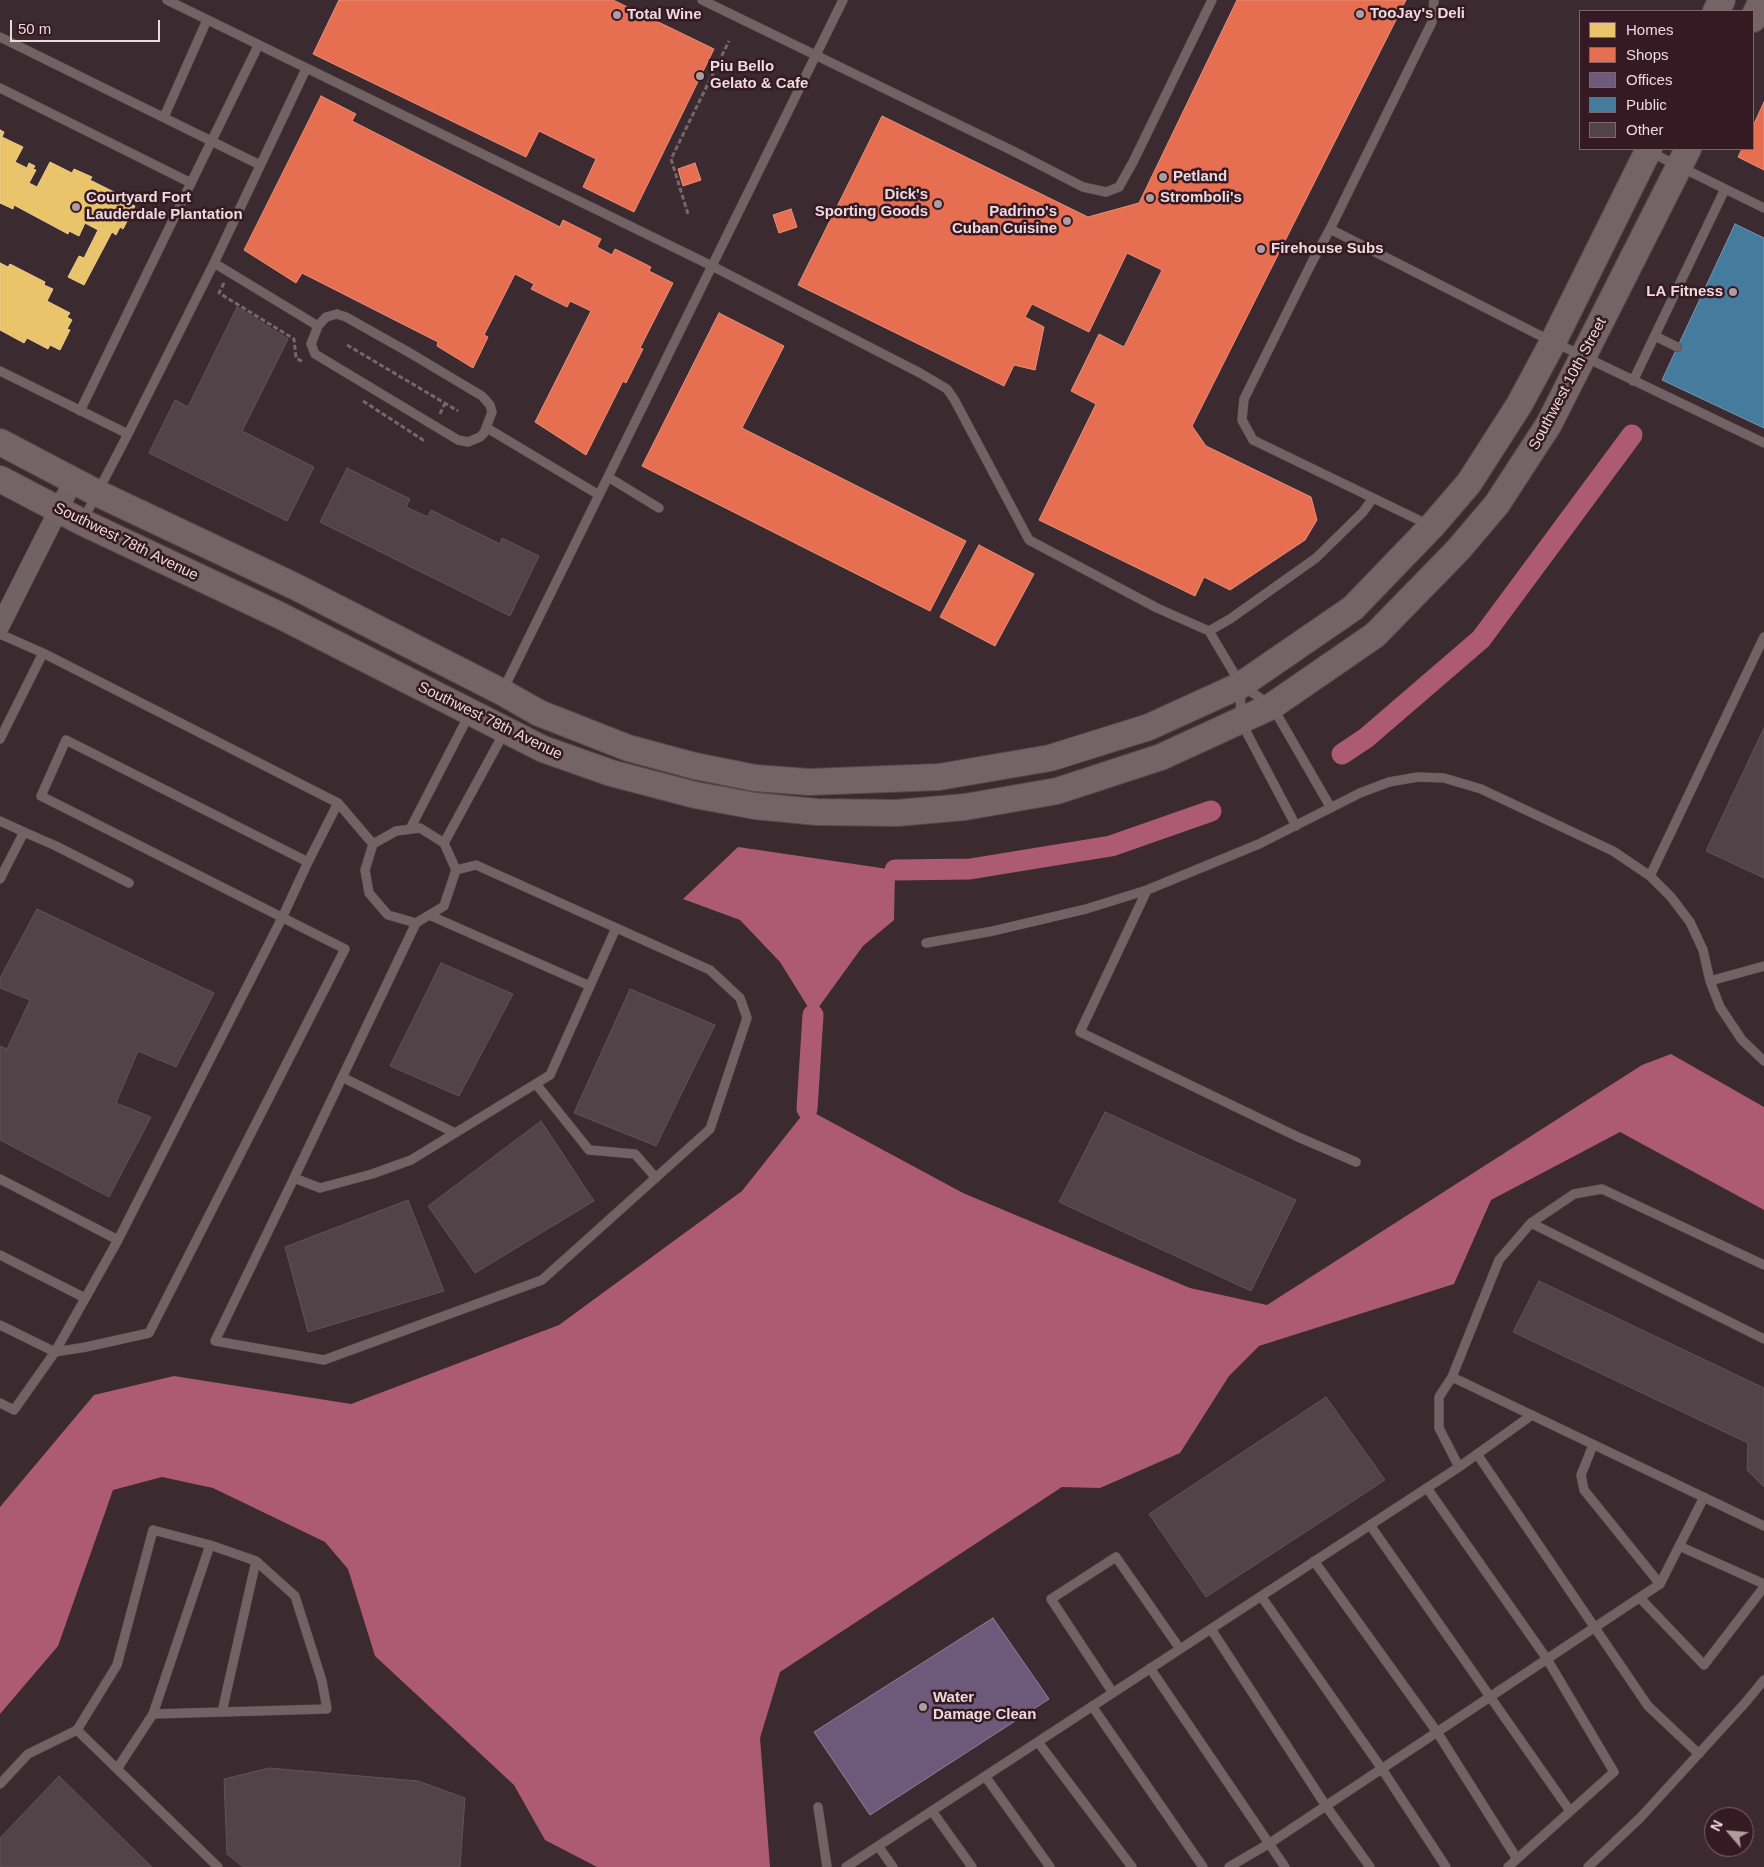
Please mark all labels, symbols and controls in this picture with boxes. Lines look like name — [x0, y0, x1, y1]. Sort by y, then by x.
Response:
place label: TooJay's Deli — [1370, 5, 1465, 23]
place label: Total Wine — [627, 6, 702, 24]
marker: TooJay's Deli — [1354, 8, 1366, 20]
marker: Total Wine — [611, 9, 623, 21]
scale bar — [12, 10, 162, 42]
legend — [1579, 10, 1754, 150]
text: 50 m — [18, 20, 51, 37]
text: Homes — [1626, 21, 1674, 38]
text: Shops — [1626, 46, 1669, 63]
place label: Piu Bello Gelato & Cafe — [710, 58, 808, 93]
marker: Piu Bello Gelato & Cafe — [694, 70, 706, 82]
text: Offices — [1626, 71, 1672, 88]
text: Public — [1626, 96, 1667, 113]
text: Other — [1626, 121, 1664, 138]
place label: Petland — [1173, 168, 1227, 186]
marker: Petland — [1157, 171, 1169, 183]
place label: Dick's Sporting Goods — [815, 186, 928, 221]
place label: Courtyard Fort Lauderdale Plantation — [86, 189, 243, 224]
place label: Stromboli's — [1160, 189, 1242, 207]
marker: Stromboli's — [1144, 192, 1156, 204]
marker: Dick's Sporting Goods — [932, 198, 944, 210]
marker: Courtyard Fort Lauderdale Plantation — [70, 201, 82, 213]
place label: Padrino's Cuban Cuisine — [952, 203, 1057, 238]
marker: Padrino's Cuban Cuisine — [1061, 215, 1073, 227]
place label: Firehouse Subs — [1271, 240, 1384, 258]
marker: Firehouse Subs — [1255, 243, 1267, 255]
place label: LA Fitness — [1646, 283, 1723, 301]
marker: LA Fitness — [1727, 286, 1739, 298]
street label: Southwest 10th Street — [1525, 315, 1611, 453]
street label: Southwest 78th Avenue — [51, 499, 201, 585]
street label: Southwest 78th Avenue — [415, 678, 565, 764]
place label: Water Damage Clean — [933, 1689, 1036, 1724]
marker: Water Damage Clean — [917, 1701, 929, 1713]
north arrow — [1704, 1807, 1754, 1857]
text: N — [1707, 1818, 1726, 1834]

